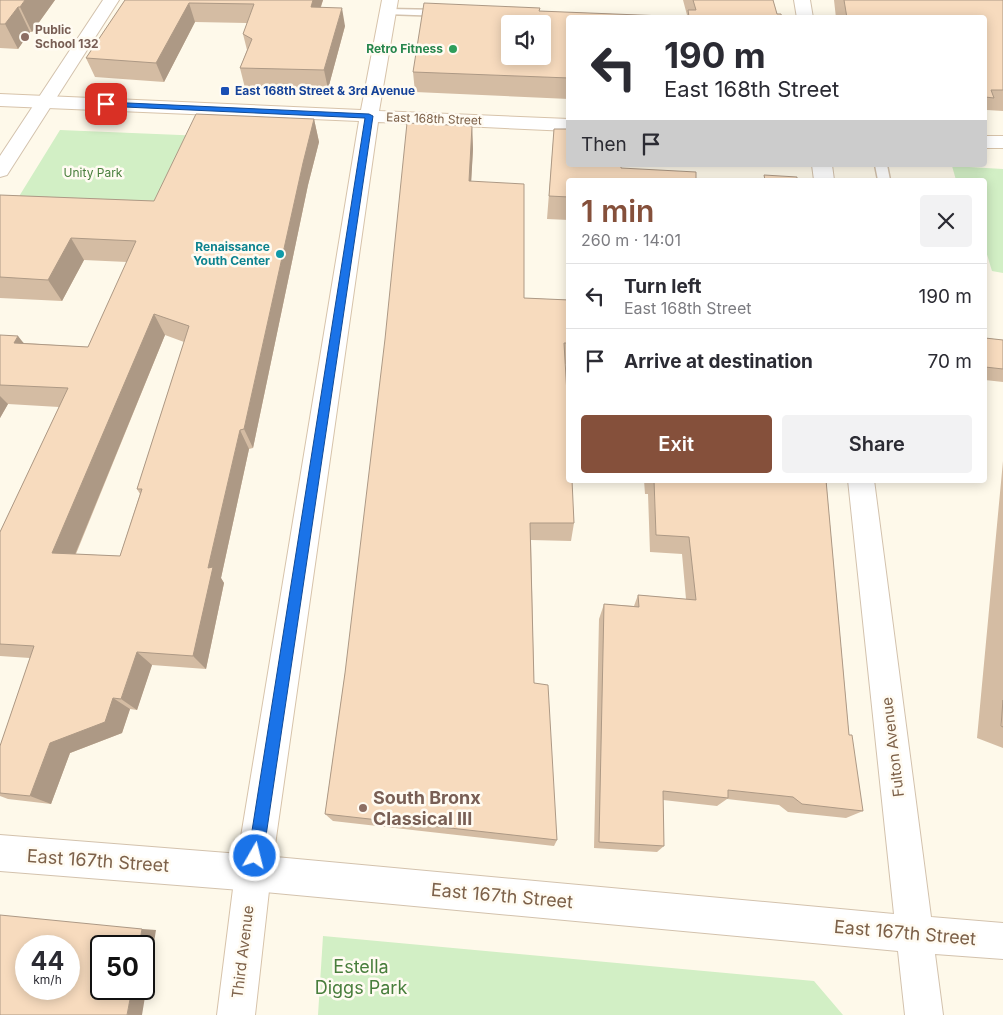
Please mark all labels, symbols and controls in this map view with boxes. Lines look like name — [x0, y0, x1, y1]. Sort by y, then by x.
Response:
map controls — [501, 15, 551, 65]
button: sound — [501, 15, 551, 65]
place label: Public School 132 — [35, 22, 99, 51]
marker: Public School 132 — [19, 31, 31, 43]
text: 190 m — [664, 34, 766, 76]
icon: left — [581, 35, 646, 100]
place label: Retro Fitness — [366, 41, 443, 56]
marker: Retro Fitness — [447, 43, 459, 55]
text: East 168th Street — [664, 76, 839, 102]
pin — [85, 83, 127, 125]
place label: East 168th Street & 3rd Avenue — [235, 83, 415, 98]
marker: East 168th Street & 3rd Avenue — [219, 85, 231, 97]
icon: arrive — [92, 90, 120, 118]
street label: East 168th Street — [386, 109, 482, 128]
icon: arrive — [637, 130, 665, 158]
text: Then — [581, 133, 627, 156]
park label: Unity Park — [64, 165, 123, 180]
text: 1 min — [581, 193, 654, 229]
button: close — [920, 195, 972, 247]
text: 260 m · 14:01 — [581, 230, 681, 250]
place label: Renaissance Youth Center — [193, 239, 270, 268]
marker: Renaissance Youth Center — [274, 248, 286, 260]
text: Turn left — [624, 275, 702, 298]
icon: left — [581, 282, 609, 310]
text: 190 m — [919, 285, 972, 308]
text: East 168th Street — [624, 298, 751, 318]
icon: arrive — [581, 347, 609, 375]
text: Arrive at destination — [624, 350, 813, 373]
text: 70 m — [928, 350, 972, 373]
button: Exit — [581, 415, 772, 473]
button: Share — [782, 415, 972, 473]
street label: Fulton Avenue — [877, 696, 908, 798]
place label: South Bronx Classical III — [373, 787, 481, 829]
marker: South Bronx Classical III — [357, 802, 369, 814]
position arrow — [228, 829, 280, 881]
street label: East 167th Street — [26, 845, 170, 876]
street label: East 167th Street — [430, 879, 574, 912]
street label: Third Avenue — [227, 904, 258, 1000]
street label: East 167th Street — [833, 916, 977, 949]
speed limit sign: 50 — [90, 935, 155, 1000]
text: 44 — [31, 946, 64, 976]
park label: Estella Diggs Park — [315, 956, 407, 998]
text: km/h — [33, 972, 62, 987]

